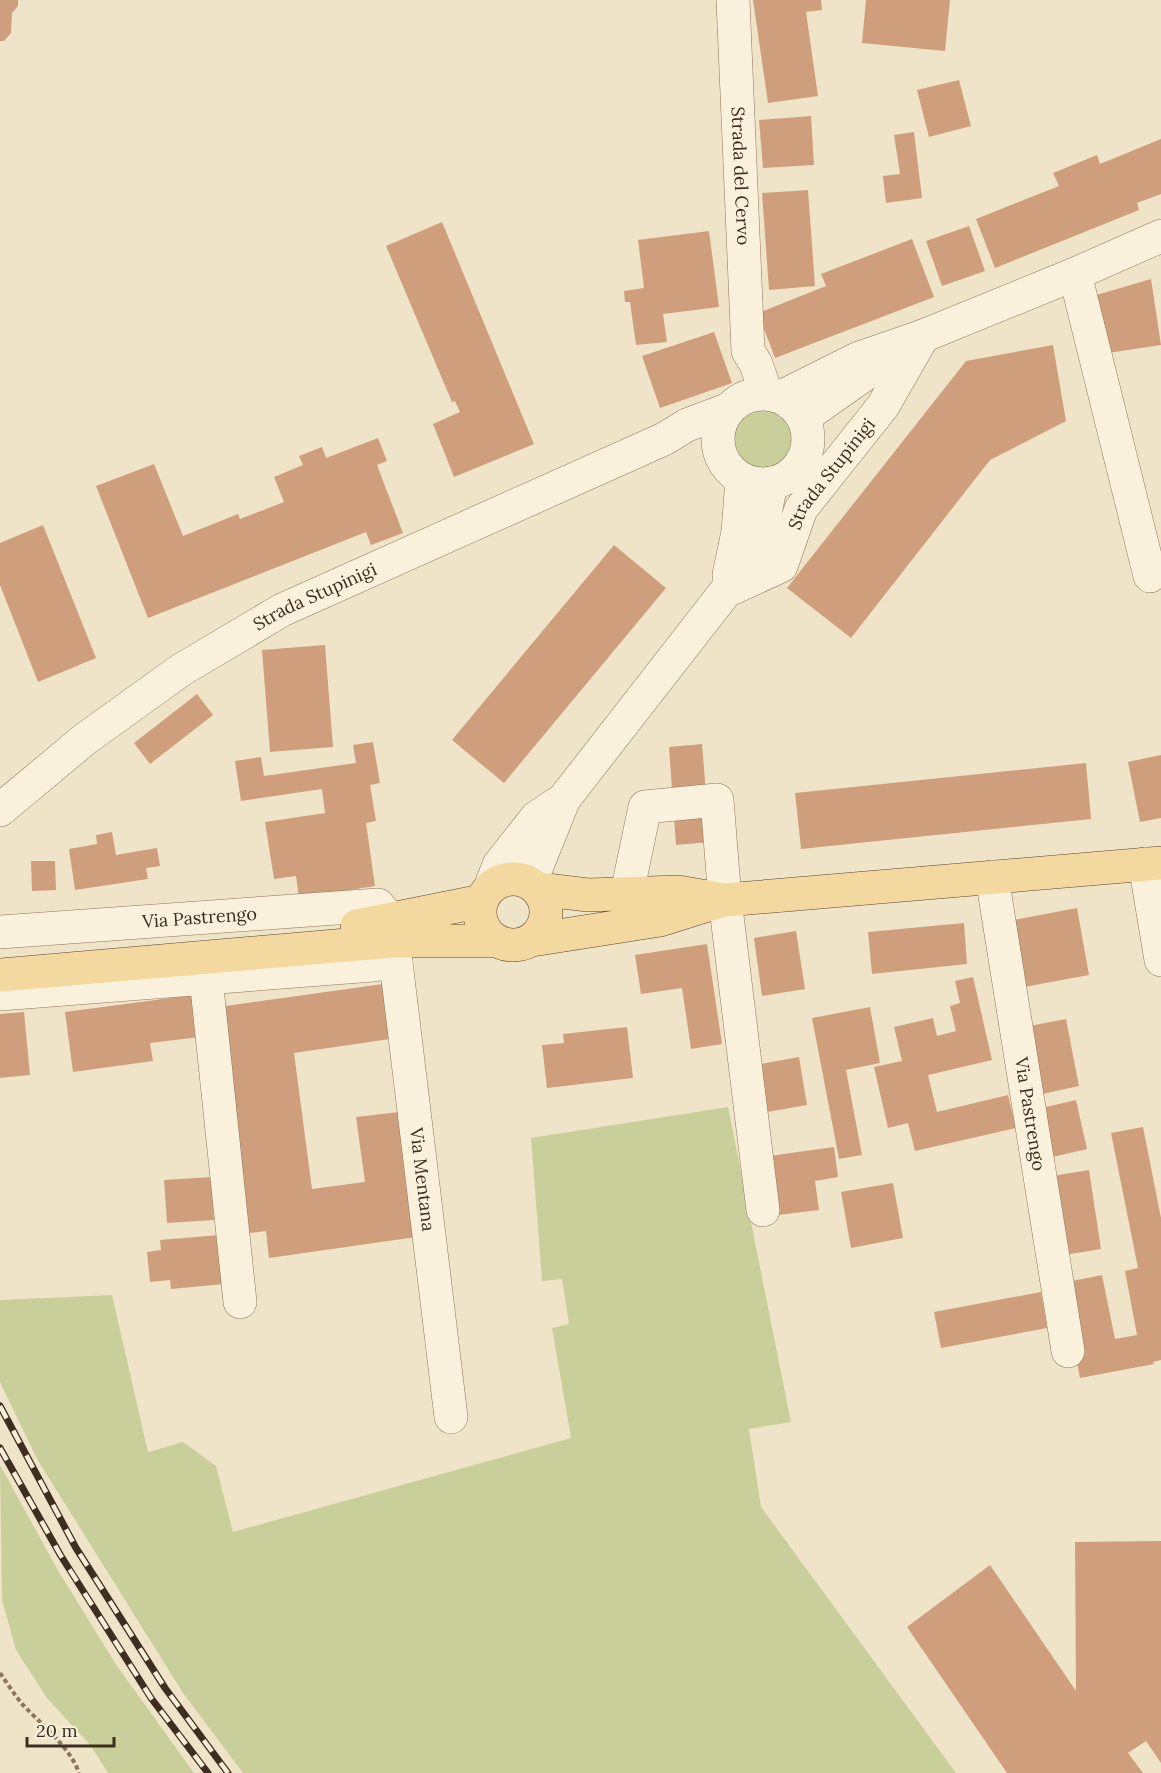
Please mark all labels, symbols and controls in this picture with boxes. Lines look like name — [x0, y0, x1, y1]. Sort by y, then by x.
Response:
street label: Strada del Cervo — [727, 106, 755, 246]
street label: Strada Stupinigi — [783, 413, 880, 533]
street label: Strada Stupinigi — [249, 557, 380, 636]
street label: Via Pastrengo — [140, 902, 258, 933]
street label: Via Pastrengo — [1010, 1054, 1051, 1172]
street label: Via Mentana — [405, 1125, 440, 1232]
scale bar — [27, 1710, 114, 1748]
text: 20 m — [36, 1719, 78, 1742]

